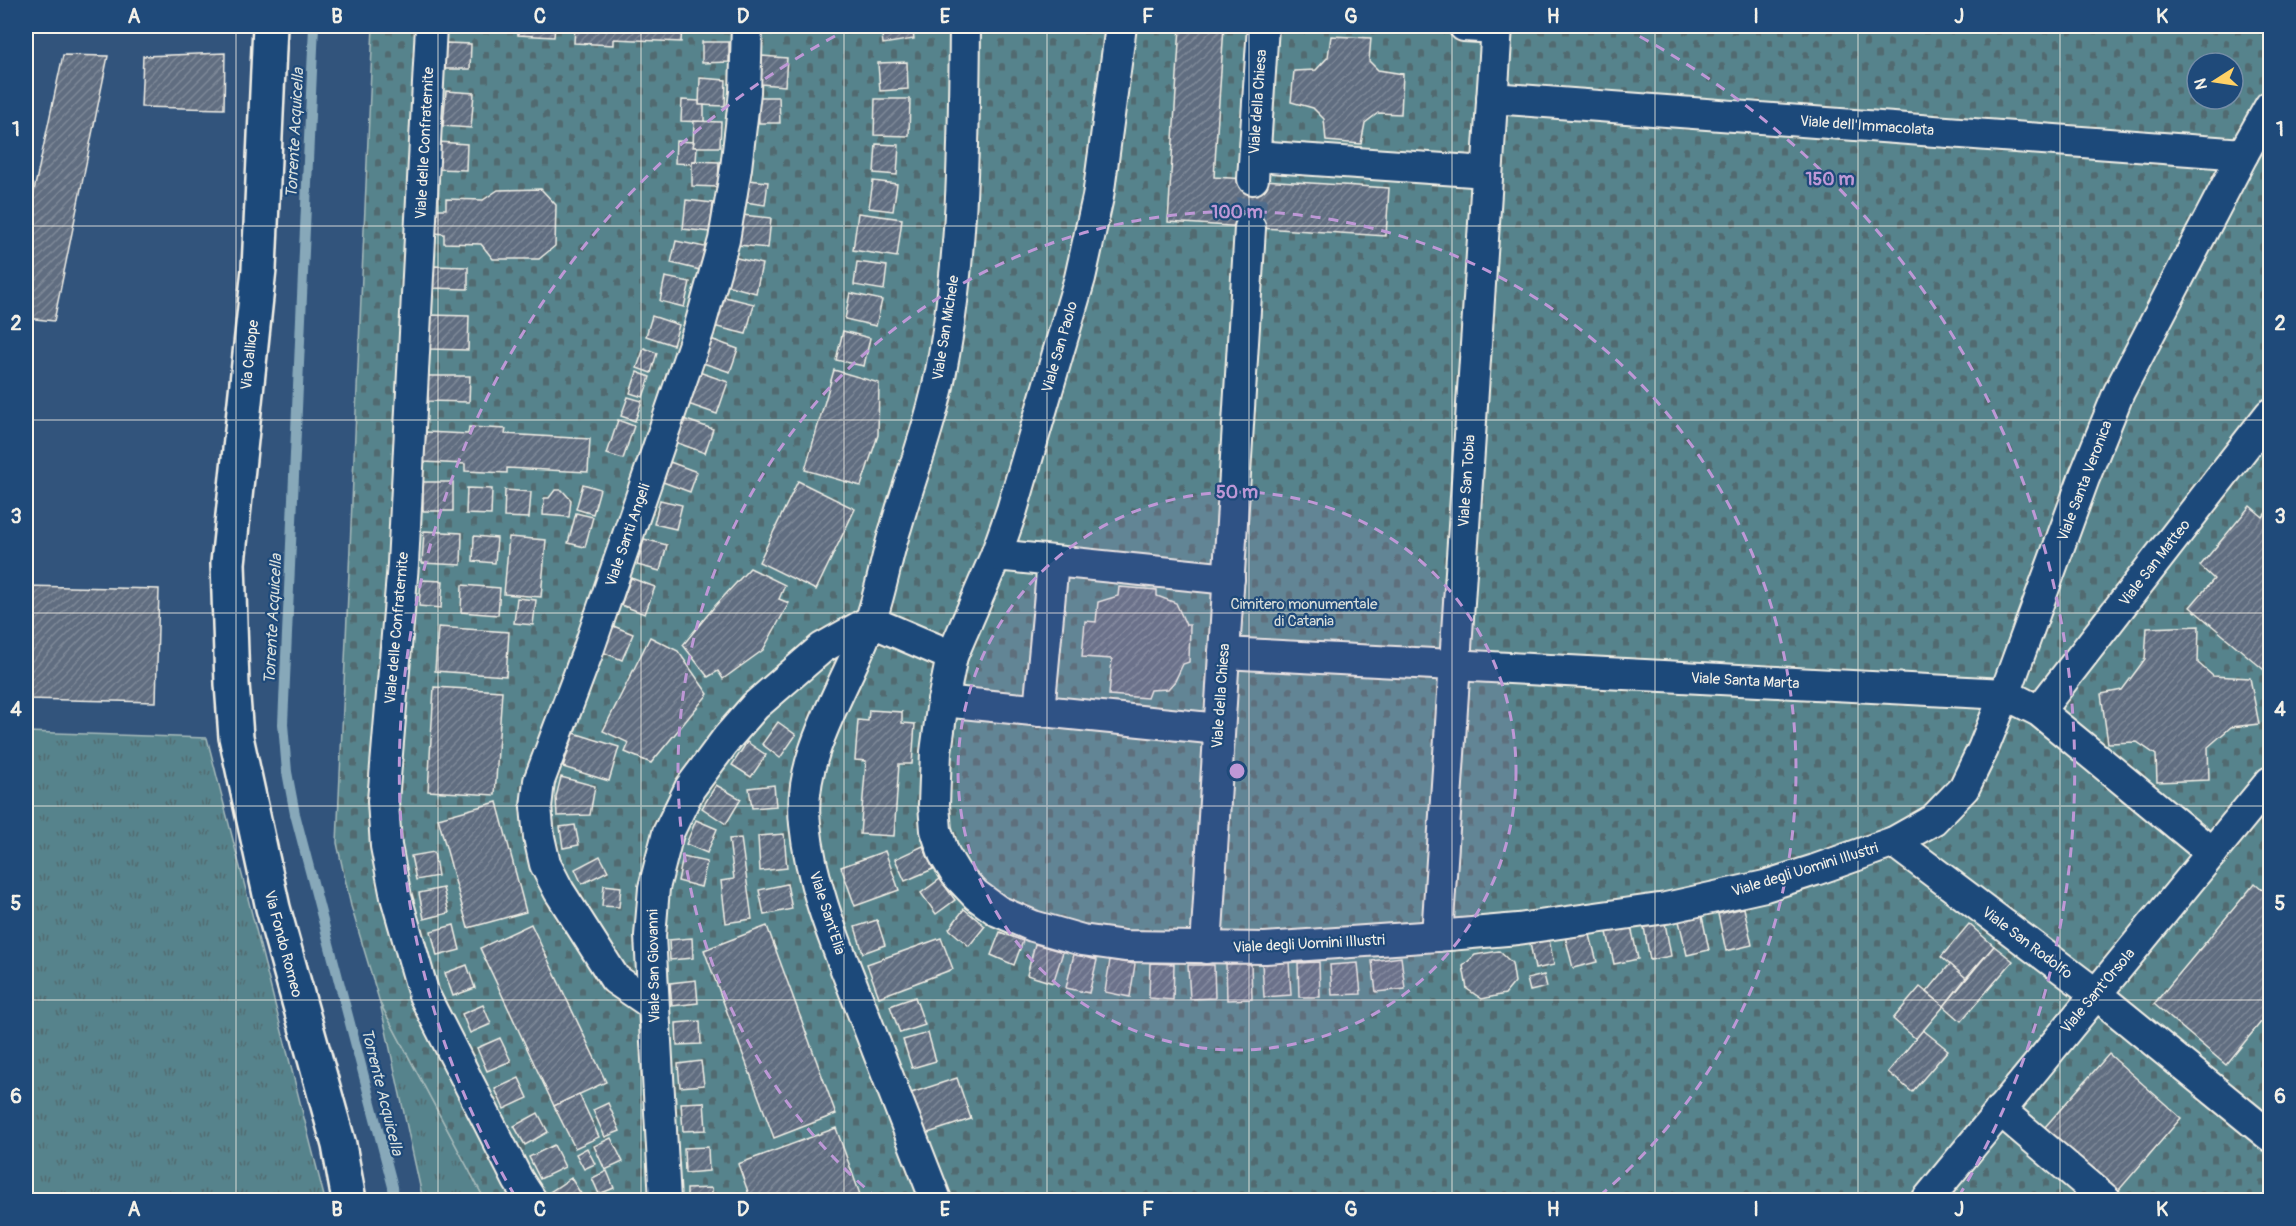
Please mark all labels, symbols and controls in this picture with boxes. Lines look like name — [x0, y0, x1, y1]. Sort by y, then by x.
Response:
text: A — [128, 4, 141, 29]
text: B — [331, 4, 343, 29]
text: C — [534, 4, 546, 29]
text: D — [737, 4, 750, 29]
text: E — [940, 4, 951, 29]
text: F — [1142, 4, 1154, 29]
text: G — [1344, 4, 1358, 29]
text: H — [1547, 4, 1560, 29]
text: I — [1753, 4, 1759, 29]
text: J — [1954, 4, 1964, 29]
text: K — [2156, 4, 2168, 29]
street label: Viale della Chiesa — [1245, 49, 1271, 155]
north arrow — [2185, 51, 2245, 111]
water label: Torrente Acquicella — [282, 66, 308, 198]
street label: Viale delle Confraternite — [412, 66, 439, 220]
text: N — [2190, 76, 2212, 91]
street label: Viale dell'Immacolata — [1799, 112, 1935, 140]
text: 1 — [12, 117, 20, 142]
text: 1 — [2276, 117, 2284, 142]
text: 150 m — [1806, 168, 1855, 191]
text: 100 m — [1211, 201, 1263, 224]
street label: Viale San Michele — [928, 273, 964, 382]
street label: Viale San Paolo — [1038, 299, 1082, 395]
text: 2 — [10, 311, 22, 336]
text: 2 — [2274, 311, 2286, 336]
street label: Via Calliope — [237, 318, 263, 391]
street label: Viale Santa Veronica — [2053, 418, 2117, 544]
street label: Viale San Tobia — [1454, 434, 1480, 528]
street label: Viale Santi Angeli — [601, 481, 655, 589]
text: 50 m — [1216, 481, 1258, 504]
text: 3 — [10, 504, 22, 529]
text: 3 — [2274, 504, 2286, 529]
street label: Viale San Matteo — [2115, 516, 2195, 610]
street label: Viale delle Confraternite — [381, 551, 413, 705]
water label: Torrente Acquicella — [260, 552, 286, 684]
park label: Cimitero monumentale di Catania — [1231, 595, 1378, 631]
street label: Viale della Chiesa — [1208, 643, 1234, 749]
street label: Viale Santa Marta — [1690, 669, 1800, 693]
text: 4 — [10, 697, 22, 722]
text: 4 — [2274, 697, 2286, 722]
centre of rings — [1227, 761, 1247, 781]
street label: Viale degli Uomini Illustri — [1729, 839, 1881, 901]
street label: Viale Sant'Elia — [805, 869, 849, 957]
street label: Via Fondo Romeo — [260, 888, 306, 1000]
text: 5 — [11, 891, 22, 916]
text: 5 — [2275, 891, 2286, 916]
street label: Viale San Rodolfo — [1978, 903, 2076, 983]
street label: Viale San Giovanni — [644, 909, 664, 1023]
street label: Viale degli Uomini Illustri — [1232, 931, 1386, 957]
street label: Viale Sant'Orsola — [2057, 944, 2139, 1038]
water label: Torrente Acquicella — [357, 1026, 408, 1159]
text: 6 — [10, 1084, 22, 1109]
text: 6 — [2274, 1084, 2286, 1109]
text: A — [128, 1197, 141, 1222]
text: B — [331, 1197, 343, 1222]
text: C — [534, 1197, 546, 1222]
text: D — [737, 1197, 750, 1222]
text: E — [940, 1197, 951, 1222]
text: F — [1142, 1197, 1154, 1222]
text: G — [1344, 1197, 1358, 1222]
text: H — [1547, 1197, 1560, 1222]
text: I — [1753, 1197, 1759, 1222]
text: J — [1954, 1197, 1964, 1222]
text: K — [2156, 1197, 2168, 1222]

